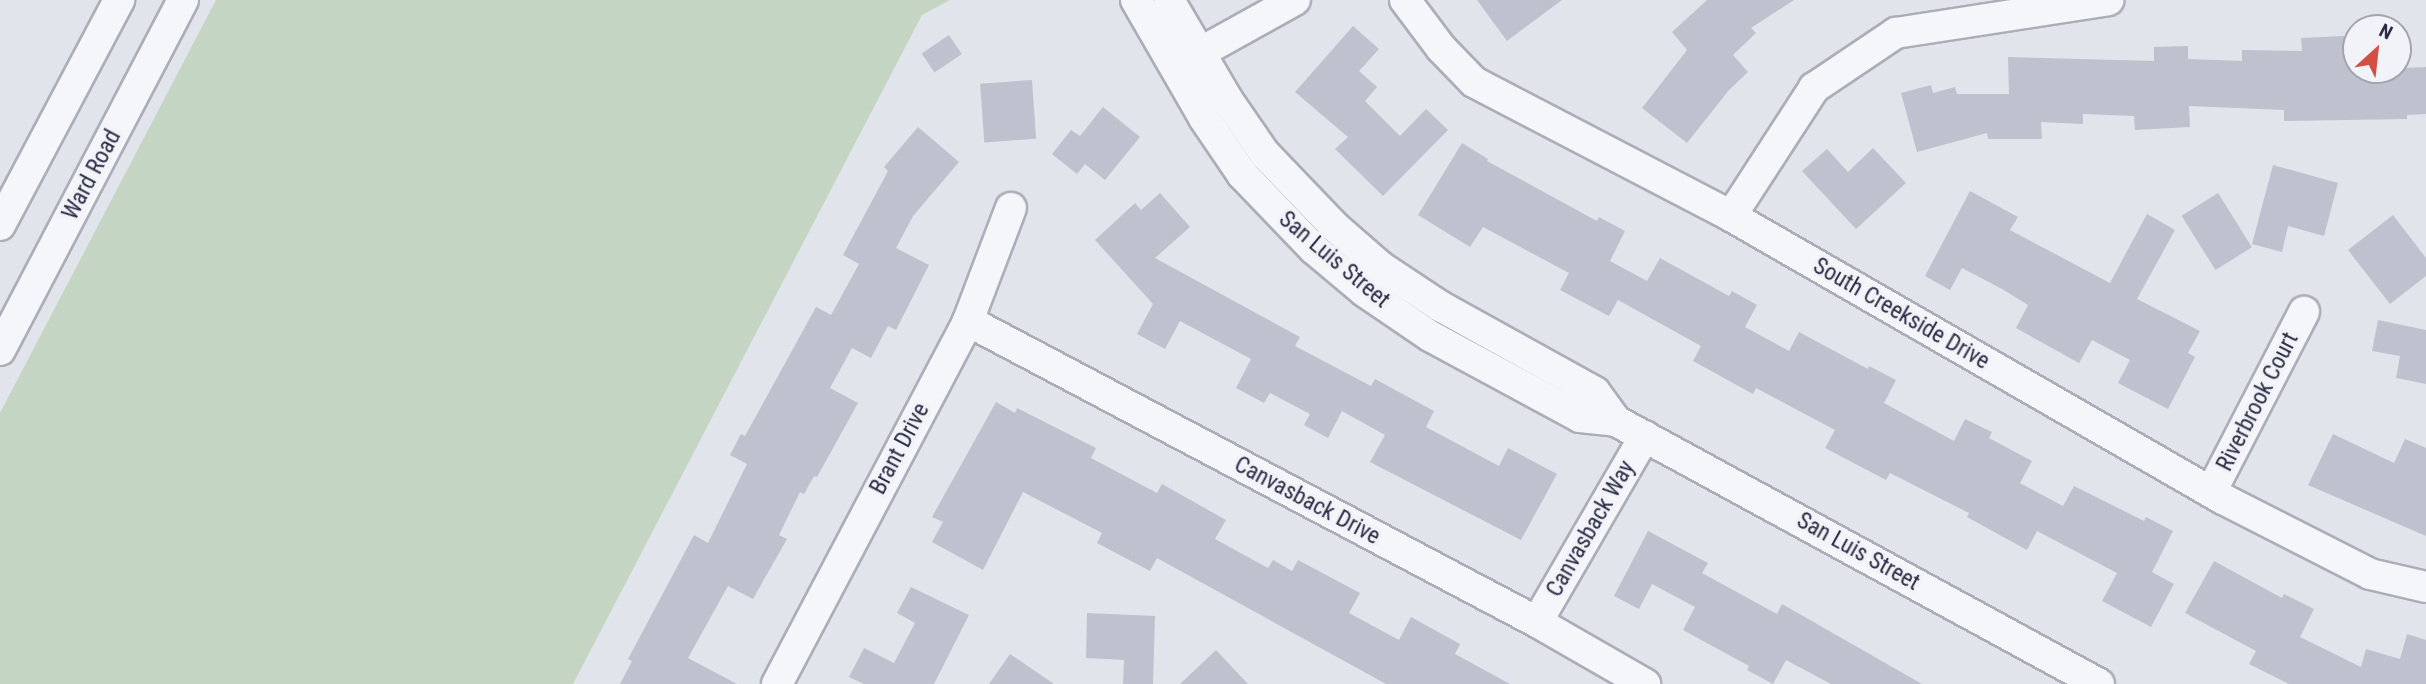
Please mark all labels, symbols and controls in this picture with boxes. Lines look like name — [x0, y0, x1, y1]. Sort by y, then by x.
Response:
north arrow — [2342, 14, 2412, 84]
text: N — [2375, 19, 2396, 45]
street label: Ward Road — [57, 125, 127, 225]
street label: San Luis Street — [1273, 206, 1395, 314]
street label: South Creekside Drive — [1808, 252, 1994, 376]
street label: Riverbrook Court — [2211, 328, 2305, 476]
street label: Brant Drive — [865, 399, 935, 499]
street label: Canvasback Drive — [1229, 451, 1385, 551]
street label: Canvasback Way — [1541, 456, 1641, 602]
street label: San Luis Street — [1792, 507, 1924, 597]

